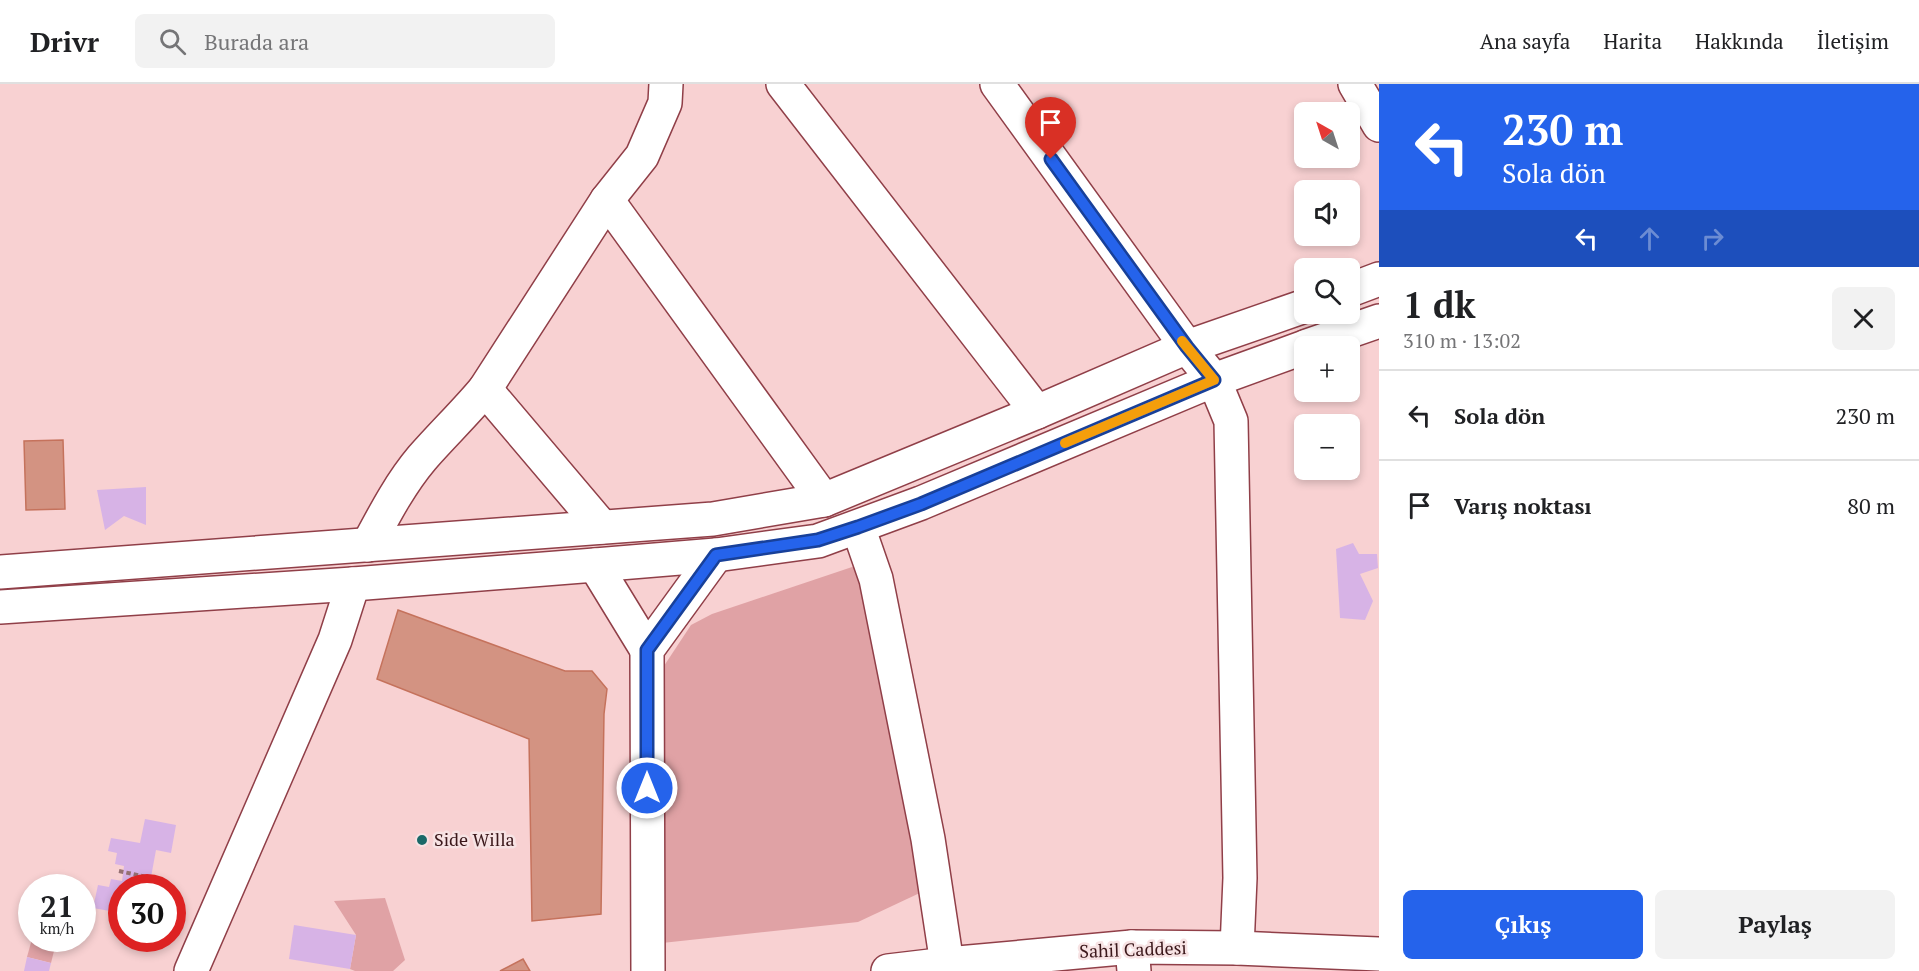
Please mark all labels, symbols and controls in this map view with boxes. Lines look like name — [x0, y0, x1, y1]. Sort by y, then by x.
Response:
search box — [135, 14, 555, 68]
text: Drivr — [30, 23, 99, 60]
icon: search — [156, 25, 189, 58]
text: Burada ara — [204, 27, 309, 56]
text: Ana sayfa — [1480, 27, 1570, 55]
text: Harita — [1603, 27, 1662, 55]
text: Hakkında — [1695, 27, 1784, 55]
text: İletişim — [1817, 27, 1889, 55]
pin — [1025, 97, 1076, 159]
text: 230 m — [1502, 101, 1623, 157]
north arrow — [1294, 102, 1360, 168]
map controls — [1294, 102, 1360, 480]
icon: arrive — [1034, 106, 1067, 139]
icon: left — [1403, 108, 1481, 186]
text: Sola dön — [1502, 155, 1606, 191]
button: sound — [1294, 180, 1360, 246]
icon: left — [1570, 222, 1603, 255]
icon: ahead — [1633, 222, 1666, 255]
icon: right — [1696, 222, 1729, 255]
button: search — [1294, 258, 1360, 324]
text: 1 dk — [1403, 281, 1476, 328]
button: close — [1832, 287, 1895, 350]
text: 310 m · 13:02 — [1403, 327, 1521, 354]
button: + — [1294, 336, 1360, 402]
icon: left — [1403, 399, 1436, 432]
text: Sola dön — [1454, 401, 1545, 430]
text: 230 m — [1835, 401, 1895, 430]
button: − — [1294, 414, 1360, 480]
icon: arrive — [1403, 489, 1436, 522]
text: Varış noktası — [1454, 491, 1592, 520]
text: 80 m — [1847, 491, 1895, 520]
position arrow — [615, 756, 679, 820]
place label: Side Willa — [434, 827, 515, 851]
marker: Side Willa — [415, 833, 429, 847]
speed limit sign: 30 — [108, 874, 186, 952]
text: 21 — [40, 886, 74, 926]
button: Çıkış — [1403, 890, 1643, 959]
button: Paylaş — [1655, 890, 1895, 959]
text: km/h — [40, 918, 74, 938]
street label: Sahil Caddesi — [1079, 935, 1187, 963]

